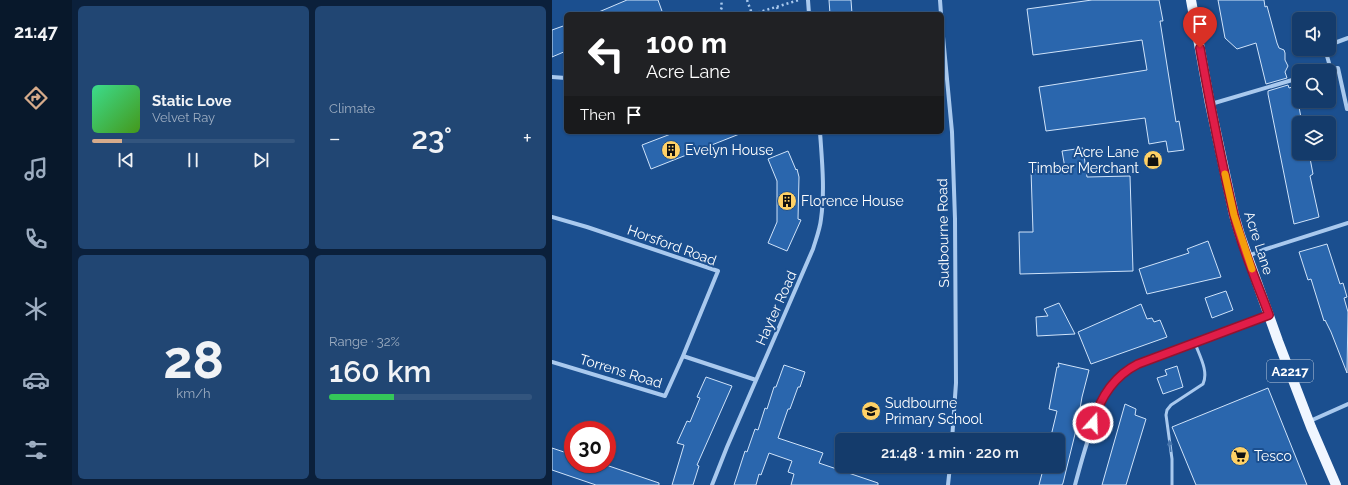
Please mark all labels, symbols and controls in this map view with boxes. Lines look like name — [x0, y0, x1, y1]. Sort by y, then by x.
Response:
pin — [1183, 7.0, 1217, 48]
map controls — [1292, 12, 1336, 160]
button: sound — [1292, 12, 1336, 56]
icon: arrive — [1189, 13, 1211, 35]
text: 21:47 — [14, 21, 58, 42]
text: 100 m — [646, 27, 727, 60]
icon: left — [580, 28, 632, 80]
text: Acre Lane — [646, 61, 730, 82]
button: search — [1292, 64, 1336, 108]
icon: directions — [22, 84, 50, 112]
text: Static Love — [152, 92, 231, 110]
text: Climate — [329, 101, 375, 116]
icon: arrive — [623, 104, 645, 126]
text: Then — [580, 106, 615, 124]
text: Velvet Ray — [152, 110, 215, 125]
button: layers — [1292, 116, 1336, 160]
text: 23° — [411, 121, 452, 156]
text: − — [329, 125, 341, 151]
text: + — [523, 125, 532, 151]
building icon: Evelyn House — [660, 139, 682, 161]
place label: Evelyn House — [685, 142, 773, 158]
place label: Acre Lane Timber Merchant — [1028, 144, 1139, 176]
icon: previous — [115, 149, 137, 171]
icon: pause — [182, 149, 204, 171]
icon: next — [250, 149, 272, 171]
shop icon: Acre Lane Timber Merchant — [1142, 149, 1164, 171]
icon: music — [22, 155, 50, 183]
street label: Sudbourne Road — [934, 178, 952, 288]
building icon: Florence House — [776, 190, 798, 212]
place label: Florence House — [801, 193, 904, 209]
street label: Acre Lane — [1241, 209, 1277, 277]
street label: Horsford Road — [625, 221, 719, 269]
icon: phone — [22, 225, 50, 253]
street label: Hayter Road — [752, 268, 800, 348]
icon: climate — [22, 295, 50, 323]
text: 28 — [163, 329, 224, 390]
text: Range · 32% — [329, 334, 400, 349]
street label: Torrens Road — [578, 351, 664, 391]
text: 160 km — [329, 354, 431, 389]
road number: A2217 — [1267, 360, 1313, 382]
icon: car — [22, 366, 50, 394]
text: km/h — [176, 386, 211, 401]
place label: Sudbourne Primary School — [885, 395, 983, 427]
school or university icon: Sudbourne Primary School — [860, 400, 882, 422]
position arrow — [1072, 402, 1114, 444]
speed limit sign: 30 — [564, 421, 616, 473]
icon: filters — [22, 436, 50, 464]
one-way arrow — [1167, 440, 1173, 452]
text: 21:48 · 1 min · 220 m — [881, 444, 1019, 462]
supermarket icon: Tesco — [1229, 445, 1251, 467]
place label: Tesco — [1254, 448, 1292, 464]

